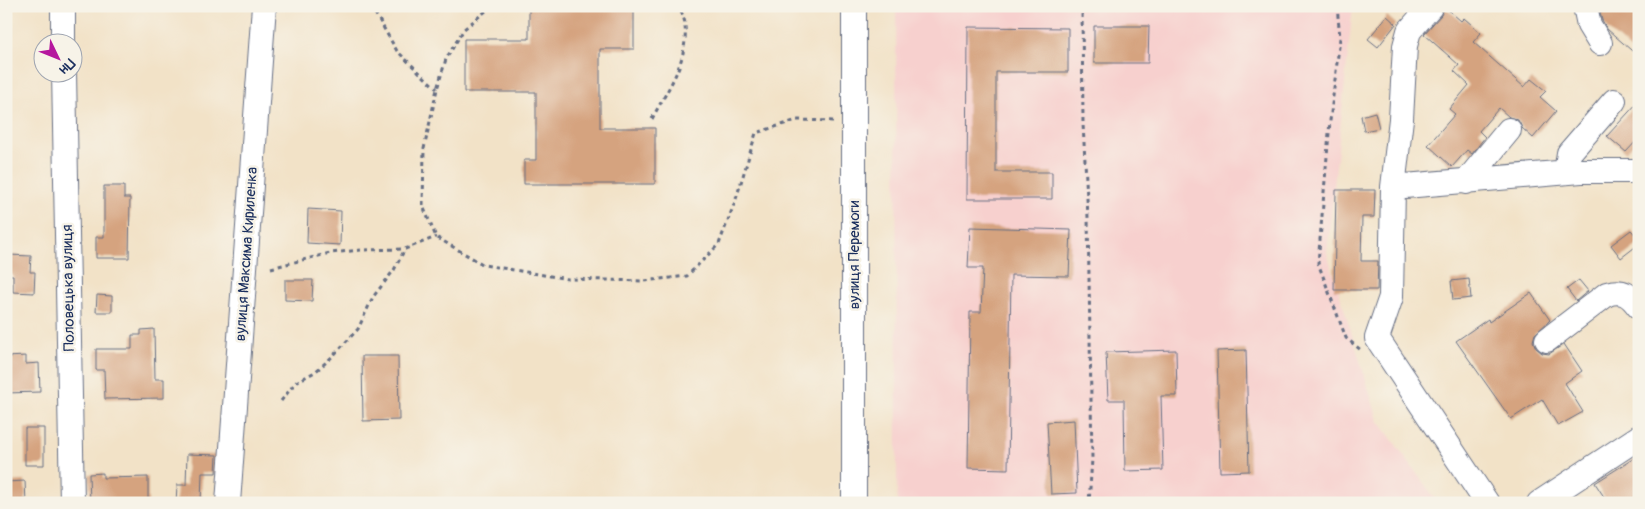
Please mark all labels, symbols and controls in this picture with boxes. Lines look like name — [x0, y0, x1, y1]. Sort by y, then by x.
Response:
north arrow — [32, 32, 82, 82]
text: Пн — [56, 55, 79, 78]
street label: вулиця Максима Кириленка — [231, 166, 262, 342]
street label: вулиця Перемоги — [845, 200, 864, 309]
street label: Половецька вулиця — [58, 224, 79, 352]

